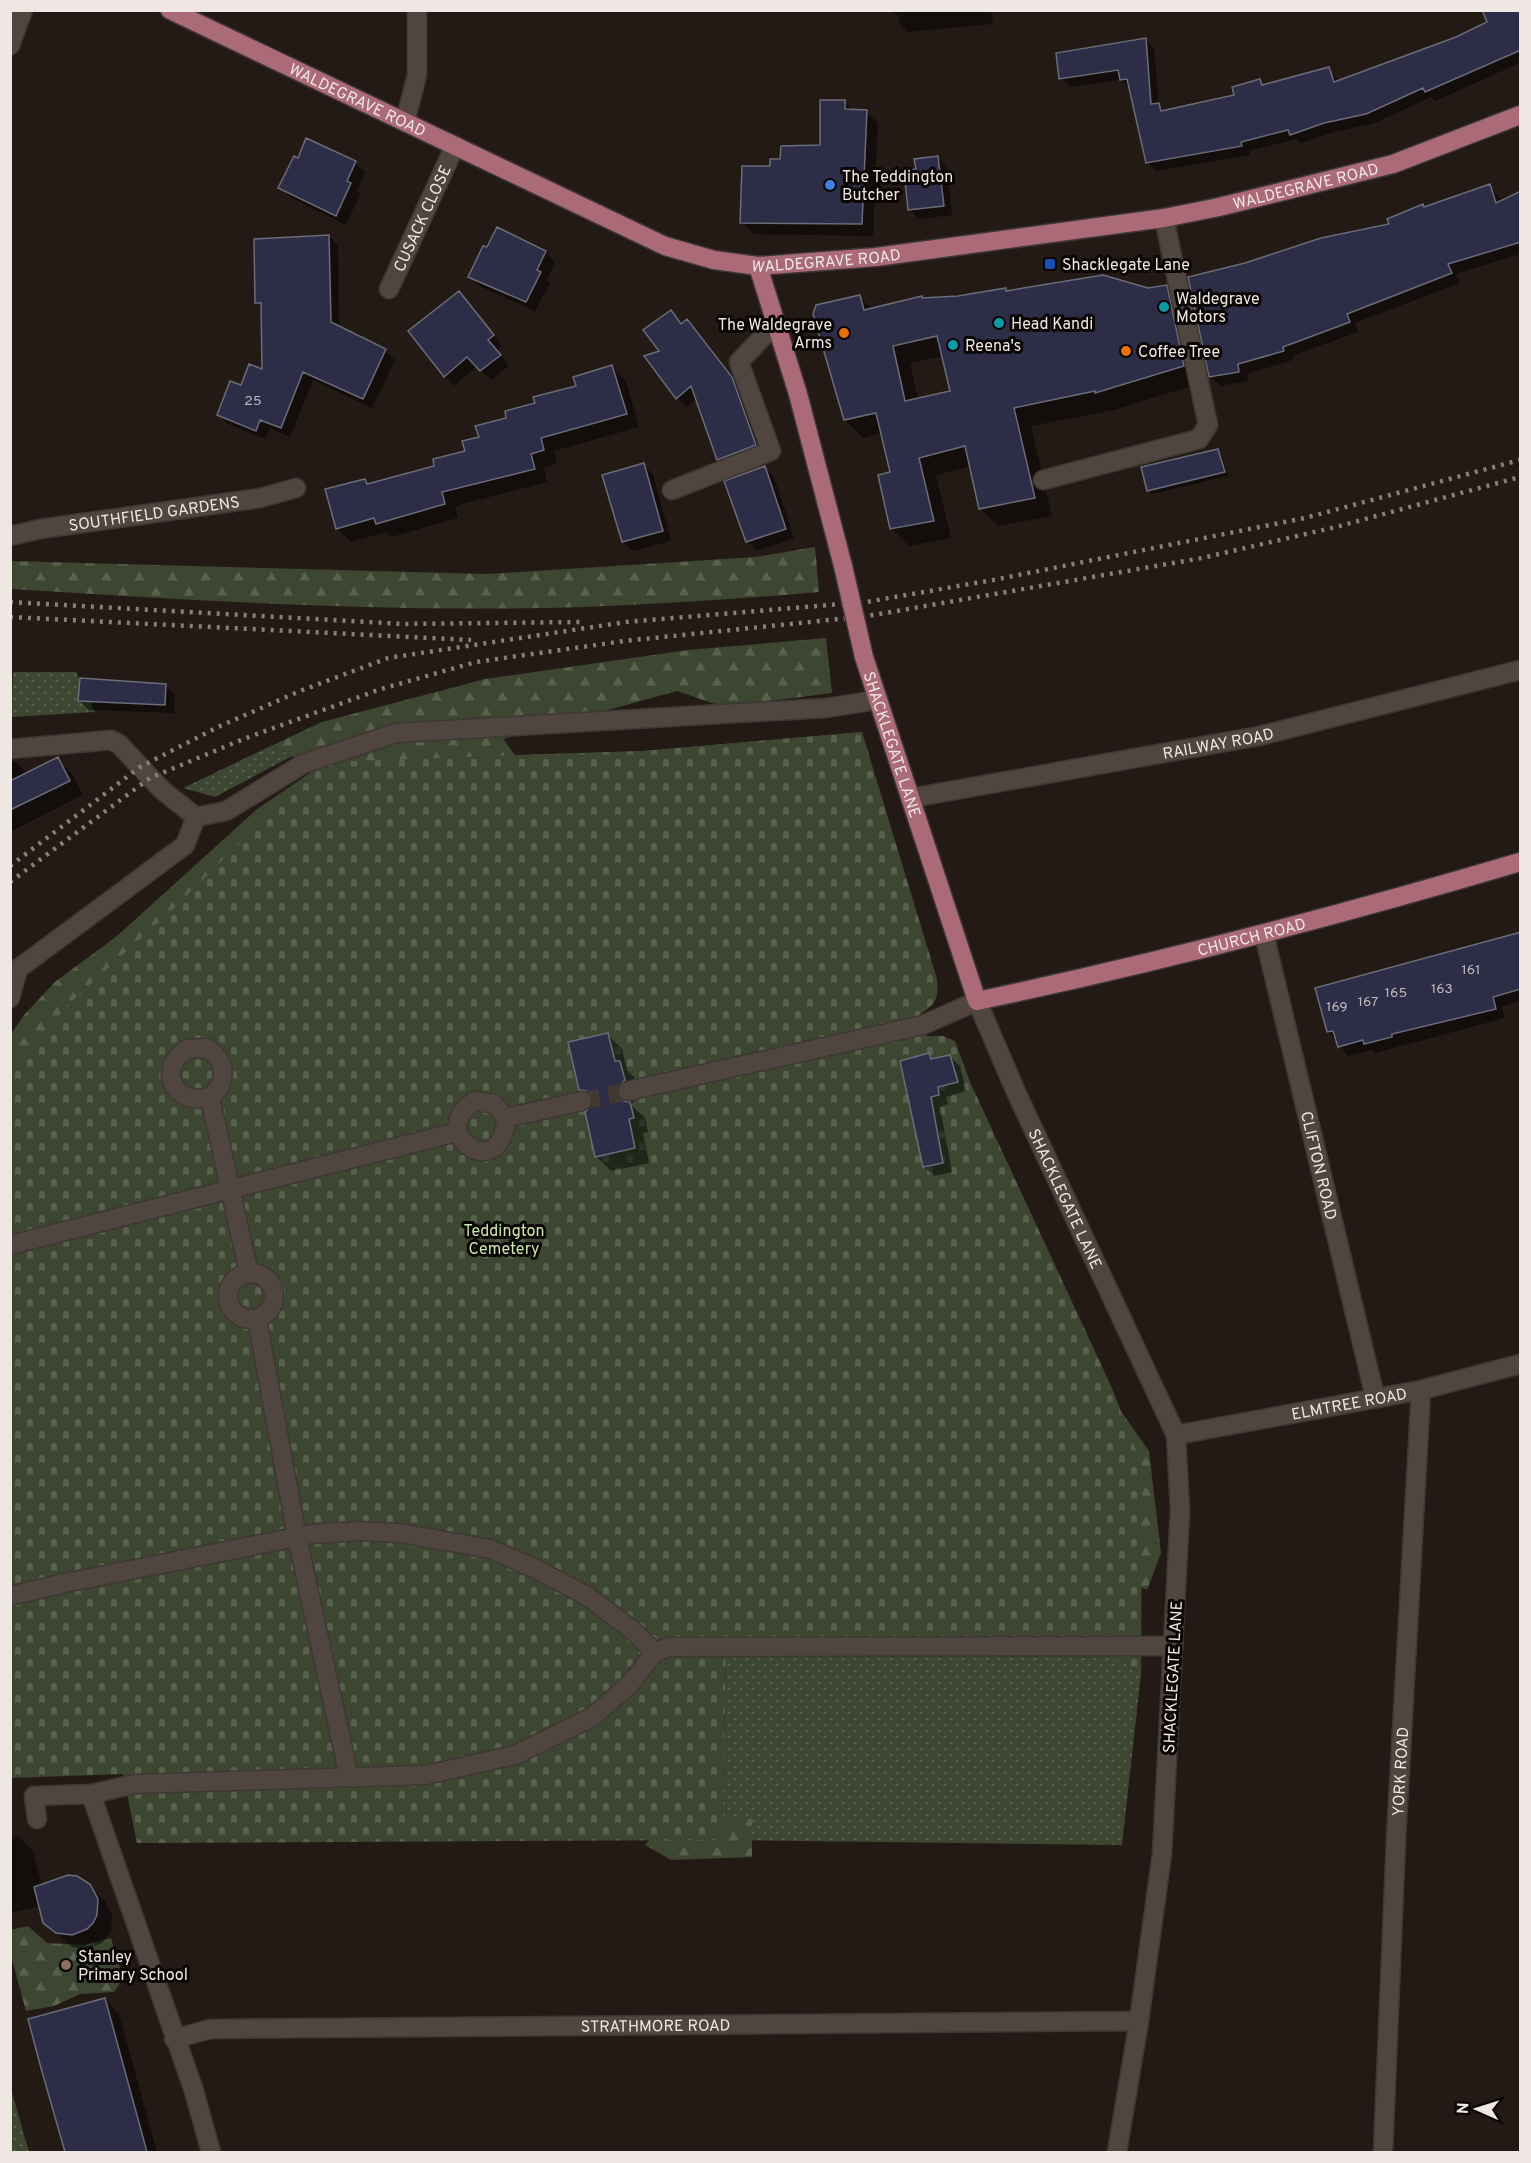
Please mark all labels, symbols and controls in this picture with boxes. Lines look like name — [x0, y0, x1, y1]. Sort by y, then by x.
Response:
street label: WALDEGRAVE ROAD — [285, 60, 429, 143]
street label: WALDEGRAVE ROAD — [1231, 160, 1381, 215]
street label: CUSACK CLOSE — [390, 163, 457, 276]
place label: The Teddington Butcher — [842, 168, 953, 206]
marker: The Teddington Butcher — [823, 178, 837, 192]
street label: WALDEGRAVE ROAD — [750, 246, 902, 279]
place label: Shacklegate Lane — [1062, 256, 1190, 276]
marker: Shacklegate Lane — [1043, 257, 1057, 271]
place label: Waldegrave Motors — [1176, 290, 1260, 328]
marker: Waldegrave Motors — [1157, 300, 1171, 314]
place label: Head Kandi — [1011, 315, 1093, 335]
place label: The Waldegrave Arms — [718, 316, 832, 354]
marker: Head Kandi — [992, 316, 1006, 330]
marker: The Waldegrave Arms — [837, 326, 851, 340]
place label: Reena's — [965, 337, 1021, 357]
marker: Reena's — [946, 338, 960, 352]
place label: Coffee Tree — [1138, 343, 1220, 363]
marker: Coffee Tree — [1119, 344, 1133, 358]
house number: 25 — [244, 393, 262, 410]
street label: SOUTHFIELD GARDENS — [68, 493, 241, 537]
street label: SHACKLEGATE LANE — [858, 669, 924, 821]
street label: RAILWAY ROAD — [1161, 725, 1276, 765]
street label: CHURCH ROAD — [1196, 915, 1308, 962]
house number: 161 — [1462, 962, 1480, 979]
house number: 163 — [1431, 981, 1453, 998]
house number: 165 — [1385, 985, 1407, 1002]
house number: 167 — [1358, 994, 1378, 1011]
house number: 169 — [1326, 999, 1348, 1016]
street label: CLIFTON ROAD — [1295, 1109, 1340, 1222]
street label: SHACKLEGATE LANE — [1023, 1126, 1105, 1273]
park label: Teddington Cemetery — [464, 1222, 544, 1260]
street label: ELMTREE ROAD — [1290, 1385, 1409, 1426]
street label: SHACKLEGATE LANE — [1160, 1601, 1188, 1754]
street label: YORK ROAD — [1389, 1726, 1414, 1817]
place label: Stanley Primary School — [78, 1948, 188, 1986]
marker: Stanley Primary School — [59, 1958, 73, 1972]
street label: STRATHMORE ROAD — [581, 2017, 731, 2038]
north arrow — [1447, 2079, 1507, 2139]
text: N — [1454, 2102, 1474, 2115]

